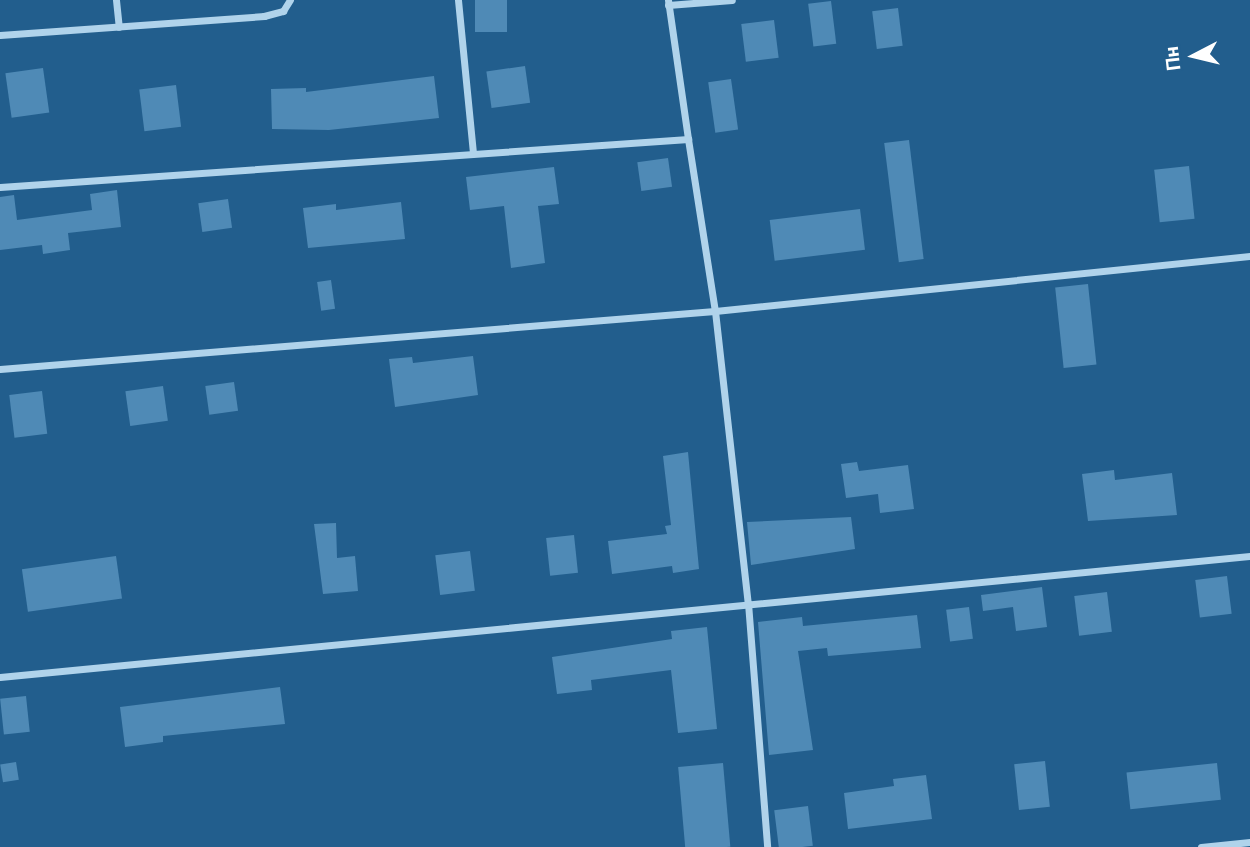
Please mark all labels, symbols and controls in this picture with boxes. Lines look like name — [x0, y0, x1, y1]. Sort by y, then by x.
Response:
north arrow — [1159, 21, 1229, 91]
text: Пн — [1160, 45, 1186, 72]

